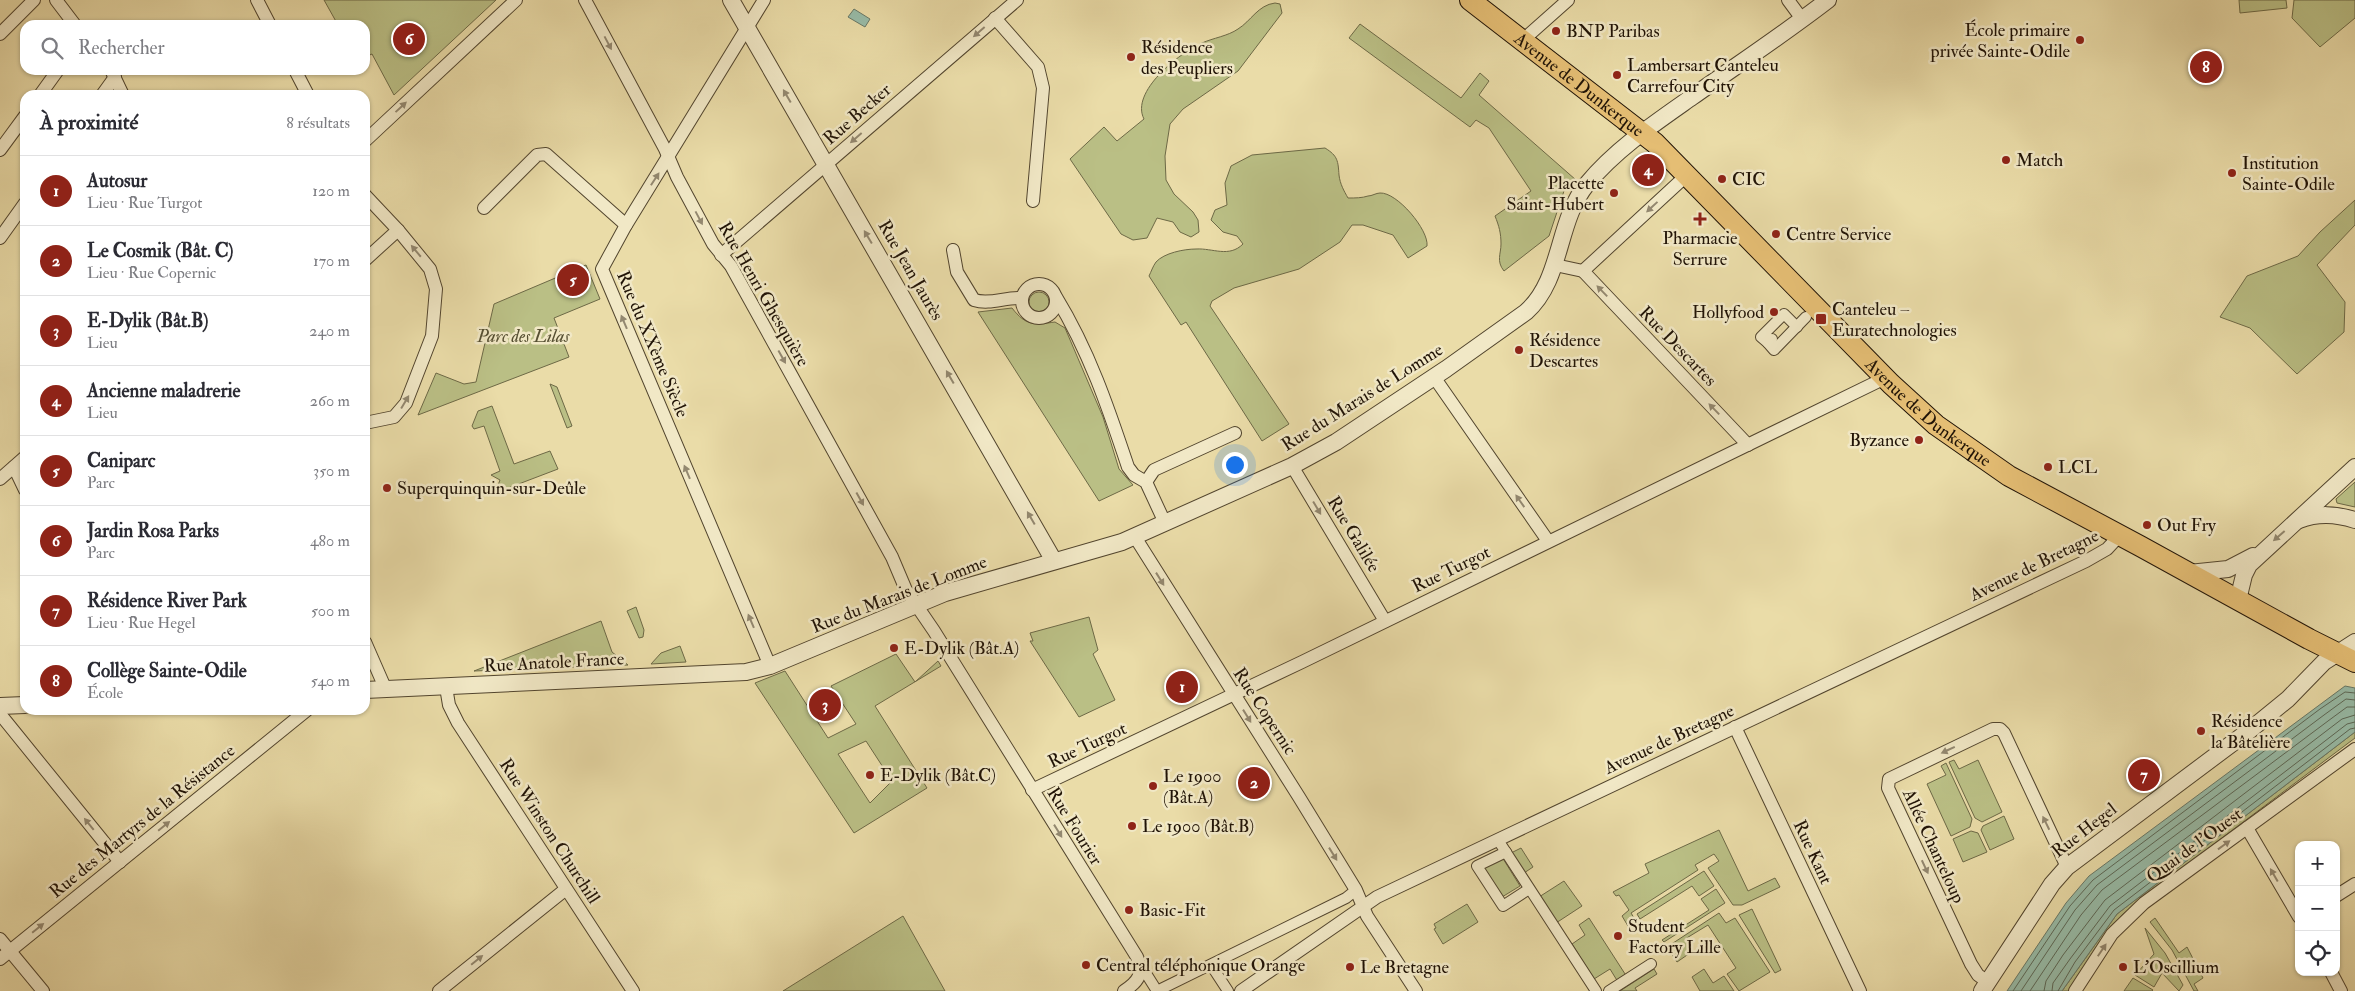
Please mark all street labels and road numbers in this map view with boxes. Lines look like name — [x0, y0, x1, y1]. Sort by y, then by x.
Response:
street label: Avenue de Dunkerque — [1508, 27, 1649, 143]
street label: Rue Becker — [819, 78, 896, 150]
street label: Rue Jean Jaurès — [873, 216, 949, 325]
street label: Rue Henri Ghesquière — [713, 218, 815, 371]
street label: Rue du XXème Siècle — [611, 267, 694, 422]
street label: Rue Descartes — [1634, 301, 1722, 391]
street label: Rue du Marais de Lomme — [1277, 338, 1448, 457]
street label: Avenue de Dunkerque — [1859, 353, 1996, 472]
street label: Rue Galilée — [1322, 492, 1386, 577]
street label: Avenue de Bretagne — [1965, 524, 2103, 607]
street label: Rue Turgot — [1408, 541, 1494, 598]
street label: Rue du Marais de Lomme — [808, 550, 991, 639]
street label: Rue Anatole France — [483, 647, 625, 678]
street label: Rue Copernic — [1228, 663, 1301, 759]
street label: Avenue de Bretagne — [1600, 699, 1738, 780]
street label: Rue Turgot — [1044, 717, 1130, 774]
street label: Rue des Martyrs de la Résistance — [45, 739, 240, 903]
street label: Rue Winston Churchill — [494, 754, 605, 909]
street label: Rue Fourier — [1042, 783, 1108, 870]
street label: Allée Chanteloup — [1897, 784, 1970, 907]
street label: Rue Hegel — [2047, 798, 2122, 863]
street label: Quai de l'Ouest — [2142, 803, 2247, 888]
street label: Rue Kant — [1788, 816, 1837, 888]

